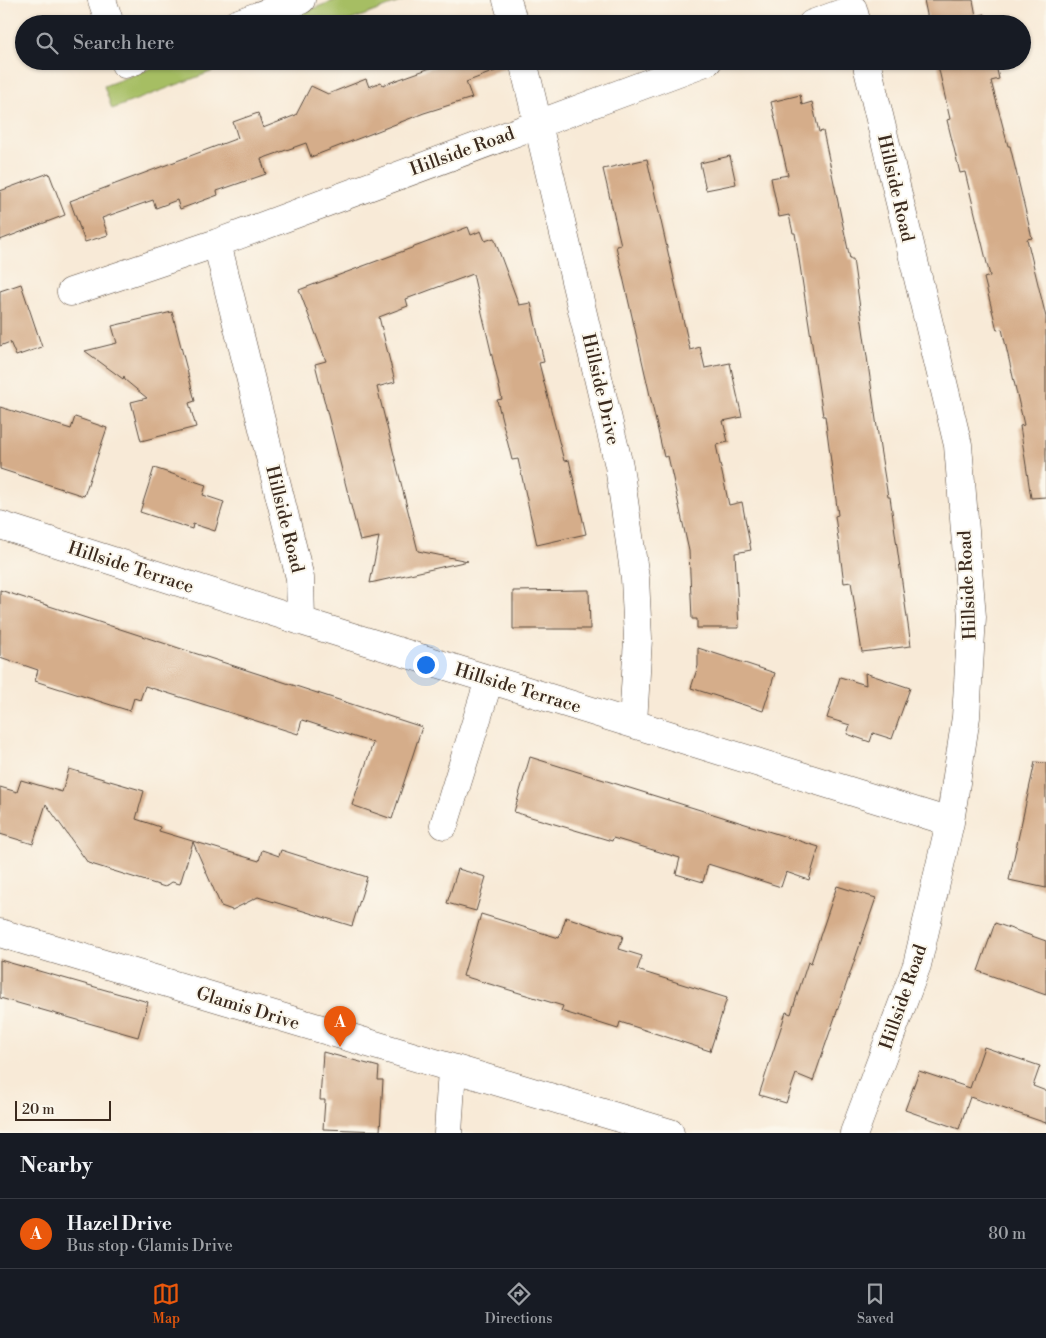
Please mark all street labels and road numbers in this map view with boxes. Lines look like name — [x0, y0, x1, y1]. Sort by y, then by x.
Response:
street label: Hillside Road — [407, 122, 518, 181]
street label: Hillside Road — [872, 132, 919, 245]
street label: Hillside Drive — [577, 331, 625, 447]
street label: Hillside Road — [260, 463, 309, 576]
street label: Hillside Road — [953, 529, 982, 640]
street label: Hillside Terrace — [65, 536, 197, 599]
street label: Hillside Terrace — [452, 658, 584, 719]
street label: Hillside Road — [875, 941, 932, 1053]
street label: Glamis Drive — [193, 982, 302, 1035]

